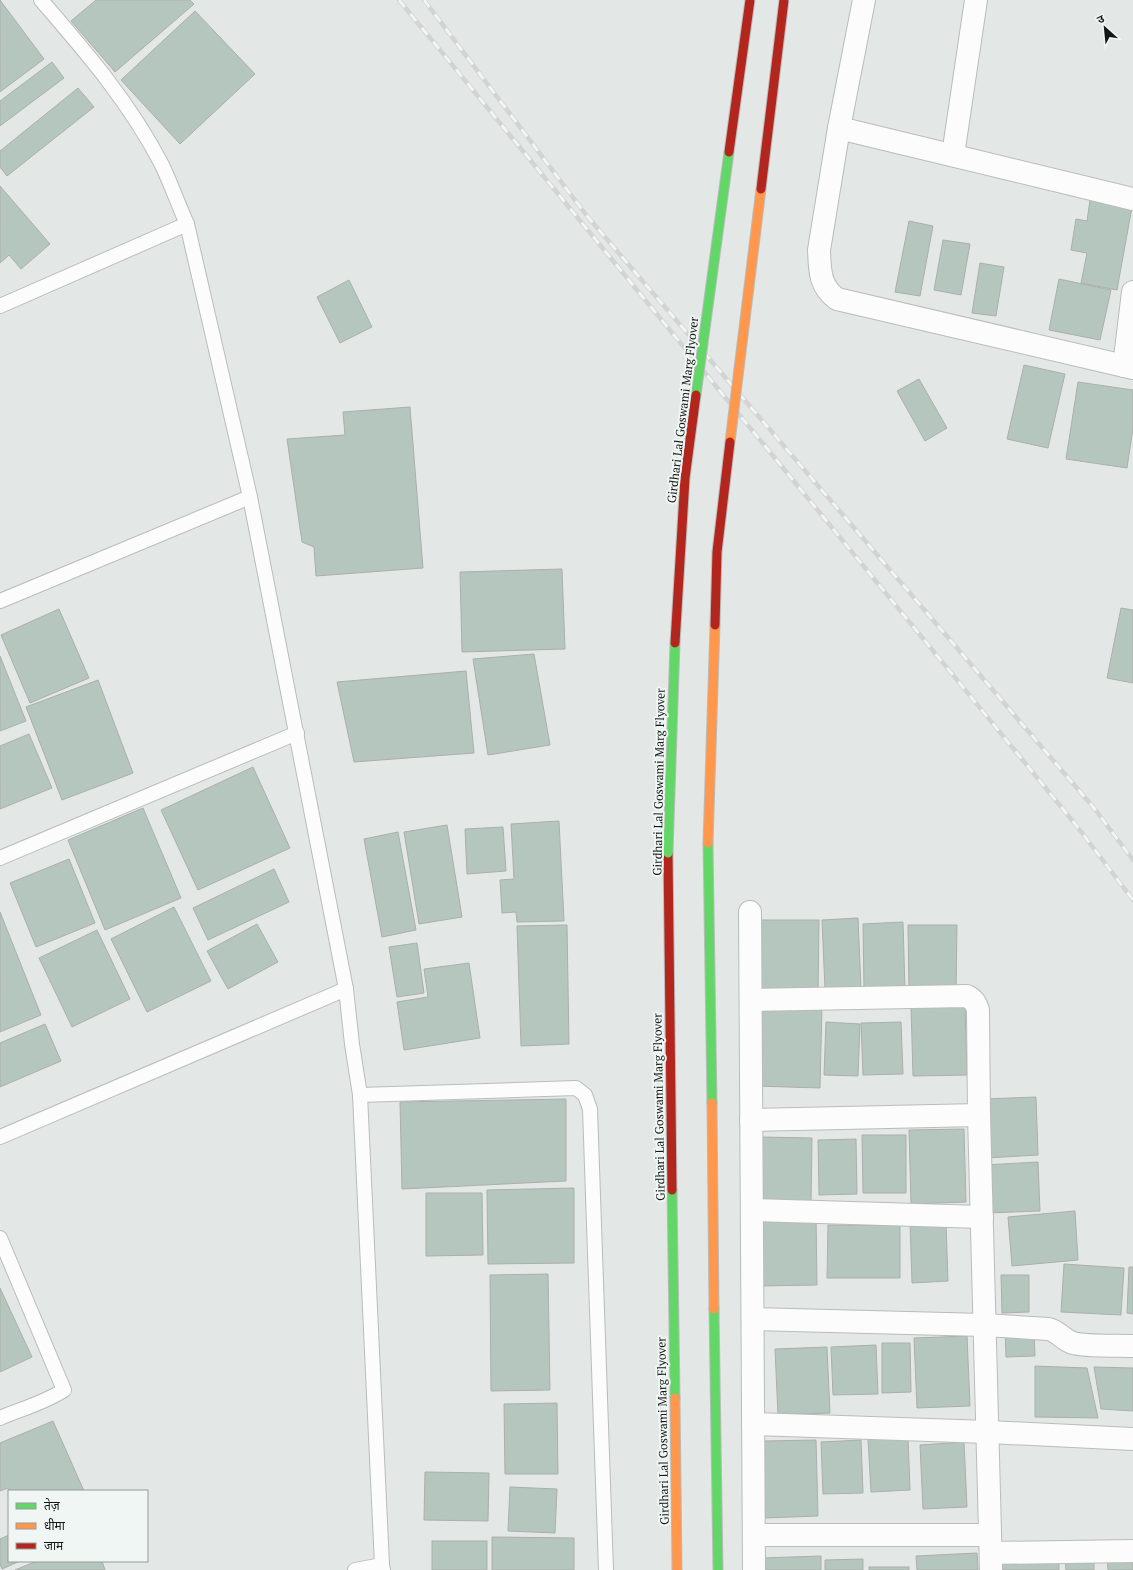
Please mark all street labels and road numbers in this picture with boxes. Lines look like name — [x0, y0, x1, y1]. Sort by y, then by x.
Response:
street label: Girdhari Lal Goswami Marg Flyover — [664, 316, 701, 504]
street label: Girdhari Lal Goswami Marg Flyover — [649, 688, 668, 876]
street label: Girdhari Lal Goswami Marg Flyover — [649, 1013, 668, 1201]
street label: Girdhari Lal Goswami Marg Flyover — [653, 1337, 672, 1525]

